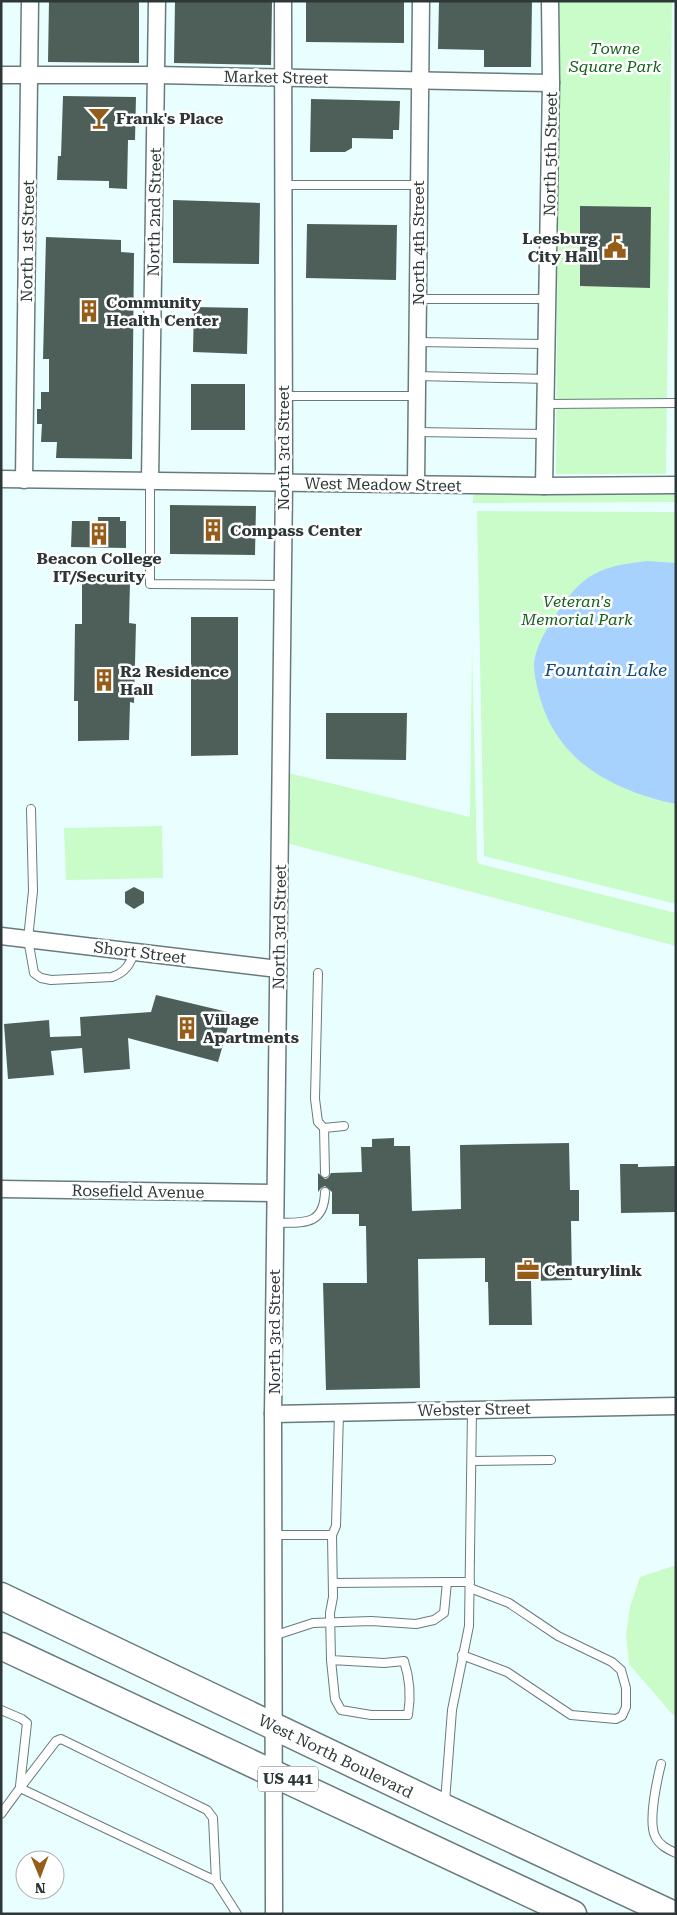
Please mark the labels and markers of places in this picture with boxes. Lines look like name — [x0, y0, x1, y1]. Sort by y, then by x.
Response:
bar icon: Frank's Place — [86, 105, 112, 131]
place label: Frank's Place — [116, 109, 223, 128]
place label: Leesburg City Hall — [522, 229, 599, 266]
public building icon: Leesburg City Hall — [602, 234, 628, 260]
place label: Community Health Center — [106, 293, 219, 330]
building icon: Community Health Center — [76, 298, 102, 324]
building icon: Compass Center — [200, 517, 226, 543]
building icon: Beacon College IT/Security — [86, 521, 112, 547]
place label: Compass Center — [230, 521, 362, 540]
place label: Beacon College IT/Security — [36, 549, 162, 586]
place label: R2 Residence Hall — [120, 662, 229, 699]
building icon: R2 Residence Hall — [91, 667, 117, 693]
place label: Village Apartments — [203, 1010, 299, 1047]
building icon: Village Apartments — [174, 1015, 200, 1041]
office icon: Centurylink — [515, 1257, 541, 1283]
place label: Centurylink — [544, 1261, 642, 1280]

